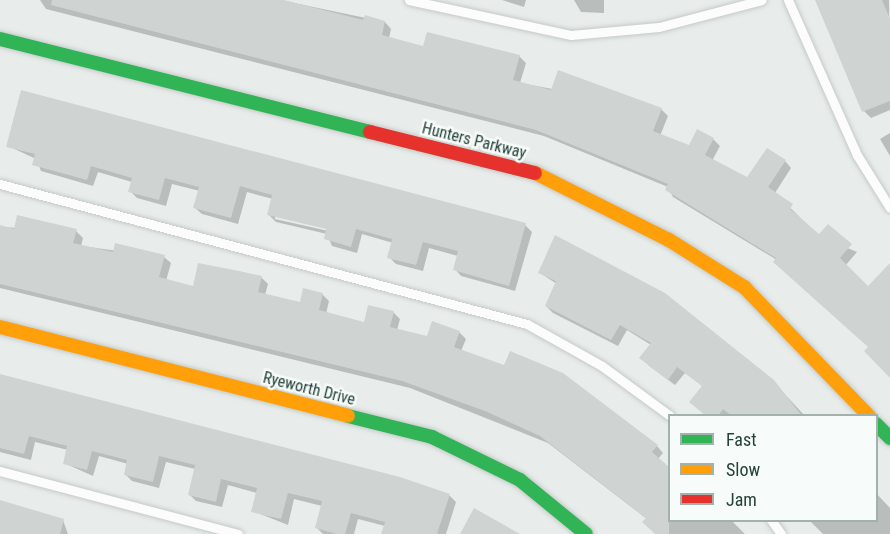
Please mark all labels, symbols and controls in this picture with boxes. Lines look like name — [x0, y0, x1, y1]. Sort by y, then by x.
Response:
street label: Hunters Parkway — [420, 119, 528, 163]
street label: Ryeworth Drive — [261, 368, 357, 410]
legend — [668, 414, 878, 522]
text: Fast — [726, 429, 757, 450]
text: Slow — [726, 459, 760, 480]
text: Jam — [726, 489, 757, 510]

